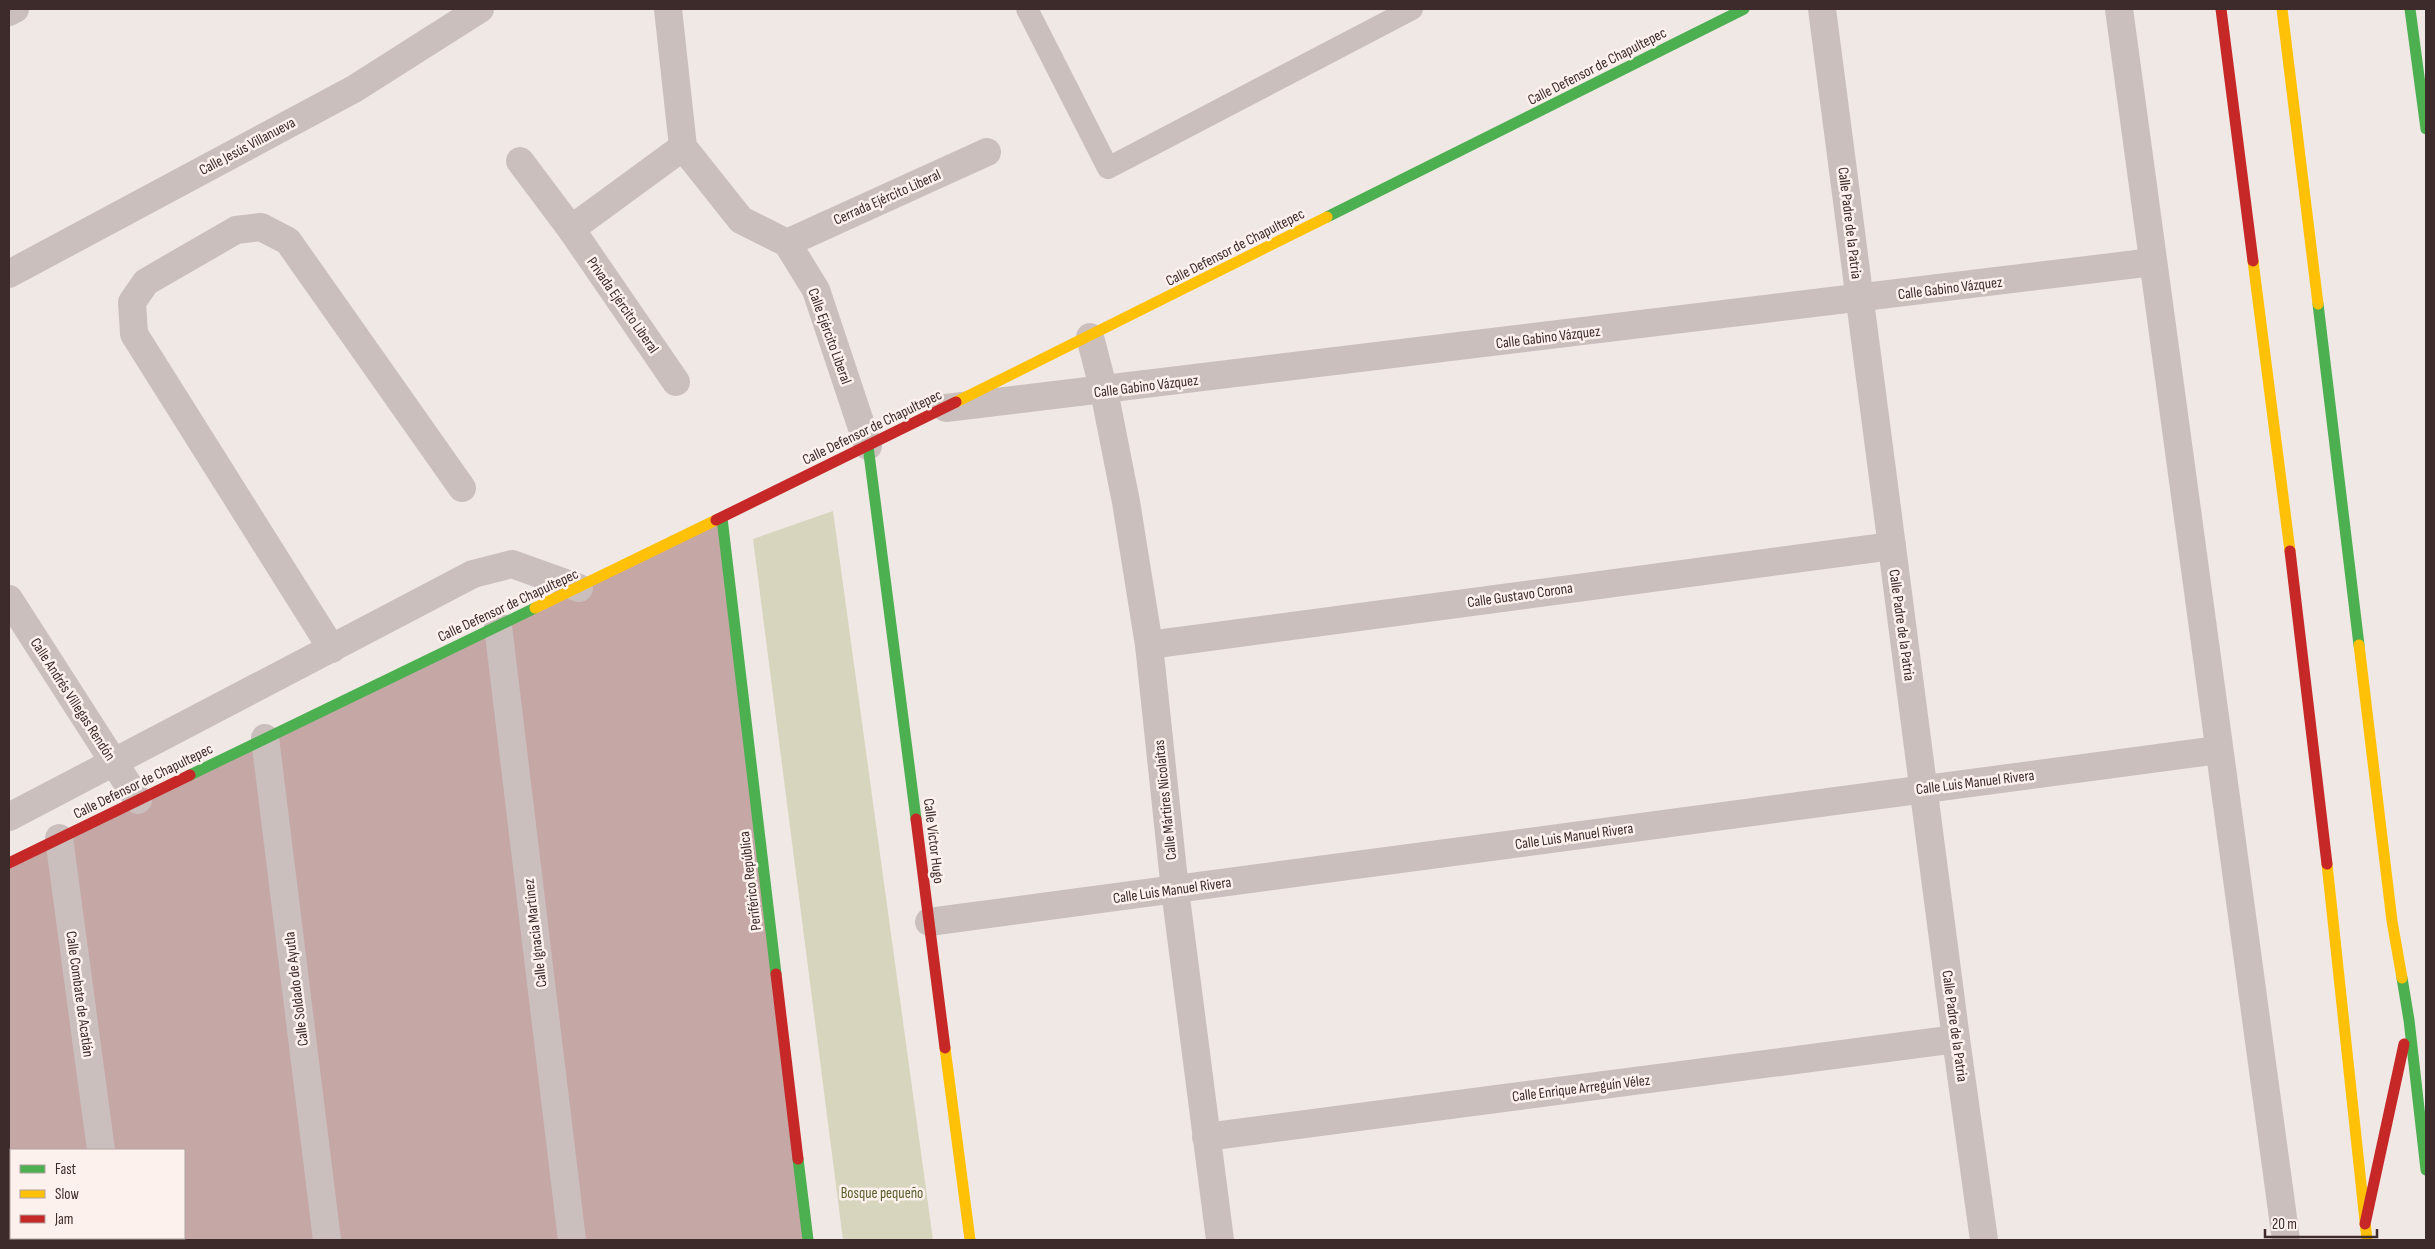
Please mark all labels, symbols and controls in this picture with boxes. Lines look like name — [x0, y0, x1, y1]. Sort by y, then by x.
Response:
street label: Calle Defensor de Chapultepec — [1525, 23, 1670, 110]
street label: Calle Jesús Villanueva — [196, 113, 299, 180]
street label: Cerrada Ejército Liberal — [830, 165, 944, 230]
street label: Calle Padre de la Patria — [1833, 166, 1866, 280]
street label: Calle Defensor de Chapultepec — [1163, 204, 1308, 291]
street label: Privada Ejército Liberal — [582, 253, 663, 357]
street label: Calle Gabino Vázquez — [1897, 273, 2004, 304]
street label: Calle Ejército Liberal — [803, 286, 856, 387]
street label: Calle Gabino Vázquez — [1495, 322, 1602, 353]
street label: Calle Gabino Vázquez — [1093, 371, 1200, 402]
street label: Calle Defensor de Chapultepec — [799, 385, 945, 470]
street label: Calle Defensor de Chapultepec — [435, 564, 582, 646]
street label: Calle Padre de la Patria — [1884, 568, 1919, 682]
street label: Calle Gustavo Corona — [1466, 579, 1574, 612]
street label: Calle Andrés Villegas Rendón — [26, 634, 119, 764]
street label: Calle Defensor de Chapultepec — [70, 739, 216, 824]
street label: Calle Mártires Nicolaítas — [1150, 739, 1181, 861]
street label: Calle Luis Manuel Rivera — [1915, 766, 2036, 799]
street label: Calle Víctor Hugo — [919, 797, 948, 885]
street label: Calle Luis Manuel Rivera — [1514, 819, 1635, 854]
street label: Periférico República — [735, 830, 766, 932]
street label: Calle Luis Manuel Rivera — [1112, 873, 1233, 908]
street label: Calle Ignacia Martínez — [519, 877, 552, 988]
street label: Calle Combate de Acatlán — [61, 930, 98, 1058]
street label: Calle Soldado de Ayutla — [280, 930, 313, 1047]
street label: Calle Padre de la Patria — [1937, 969, 1972, 1083]
street label: Calle Enrique Arreguín Vélez — [1511, 1071, 1652, 1106]
legend — [10, 1149, 185, 1239]
text: Fast — [55, 1160, 77, 1179]
park label: Bosque pequeño — [841, 1184, 923, 1203]
text: Slow — [55, 1185, 79, 1204]
scale bar — [2265, 1206, 2378, 1238]
text: Jam — [54, 1210, 73, 1229]
text: 20 m — [2272, 1215, 2297, 1234]

